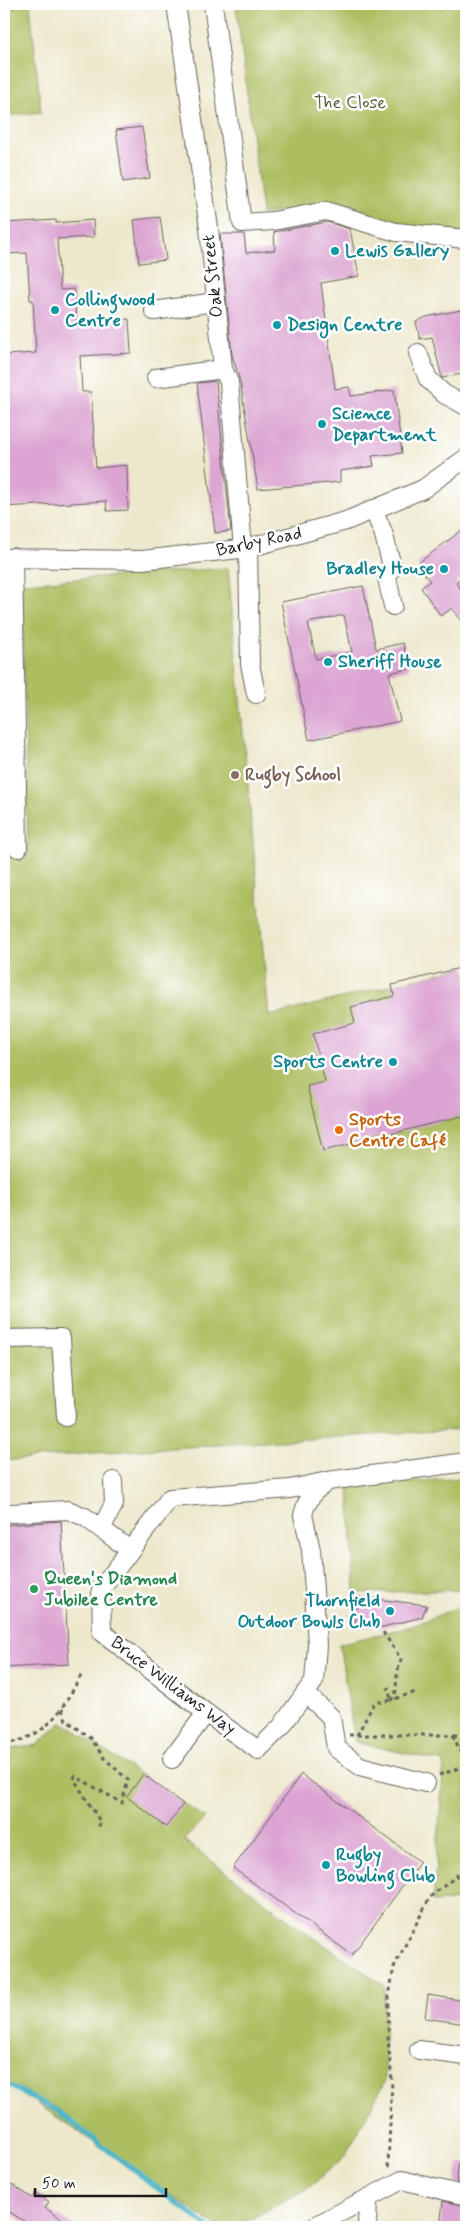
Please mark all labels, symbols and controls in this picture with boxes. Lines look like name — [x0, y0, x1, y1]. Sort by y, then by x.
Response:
park label: The Close — [314, 91, 386, 115]
street label: Oak Street — [197, 233, 229, 319]
place label: Lewis Gallery — [345, 239, 449, 263]
marker: Lewis Gallery — [329, 245, 341, 257]
place label: Collingwood Centre — [65, 288, 155, 333]
marker: Collingwood Centre — [49, 304, 61, 316]
place label: Design Centre — [287, 313, 402, 339]
marker: Design Centre — [271, 319, 283, 331]
place label: Science Department — [332, 402, 437, 447]
marker: Science Department — [316, 418, 328, 430]
street label: Barby Road — [214, 521, 304, 563]
place label: Bradley House — [326, 557, 434, 581]
marker: Bradley House — [438, 563, 450, 575]
place label: Sheriff House — [338, 650, 442, 674]
marker: Sheriff House — [322, 656, 334, 668]
place label: Rugby School — [245, 763, 341, 789]
marker: Rugby School — [229, 769, 241, 781]
place label: Sports Centre — [273, 1050, 383, 1074]
marker: Sports Centre — [387, 1056, 399, 1068]
place label: Sports Centre Café — [349, 1108, 446, 1153]
marker: Sports Centre Café — [333, 1124, 345, 1136]
place label: Queen's Diamond Jubilee Centre — [44, 1567, 177, 1612]
marker: Queen's Diamond Jubilee Centre — [28, 1583, 40, 1595]
place label: Thornfield Outdoor Bowls Club — [238, 1589, 380, 1634]
marker: Thornfield Outdoor Bowls Club — [384, 1605, 396, 1617]
street label: Bruce Williams Way — [105, 1631, 241, 1741]
place label: Rugby Bowling Club — [336, 1843, 435, 1890]
marker: Rugby Bowling Club — [320, 1859, 332, 1871]
scale bar — [35, 2166, 166, 2198]
text: 50 m — [42, 2174, 76, 2194]

